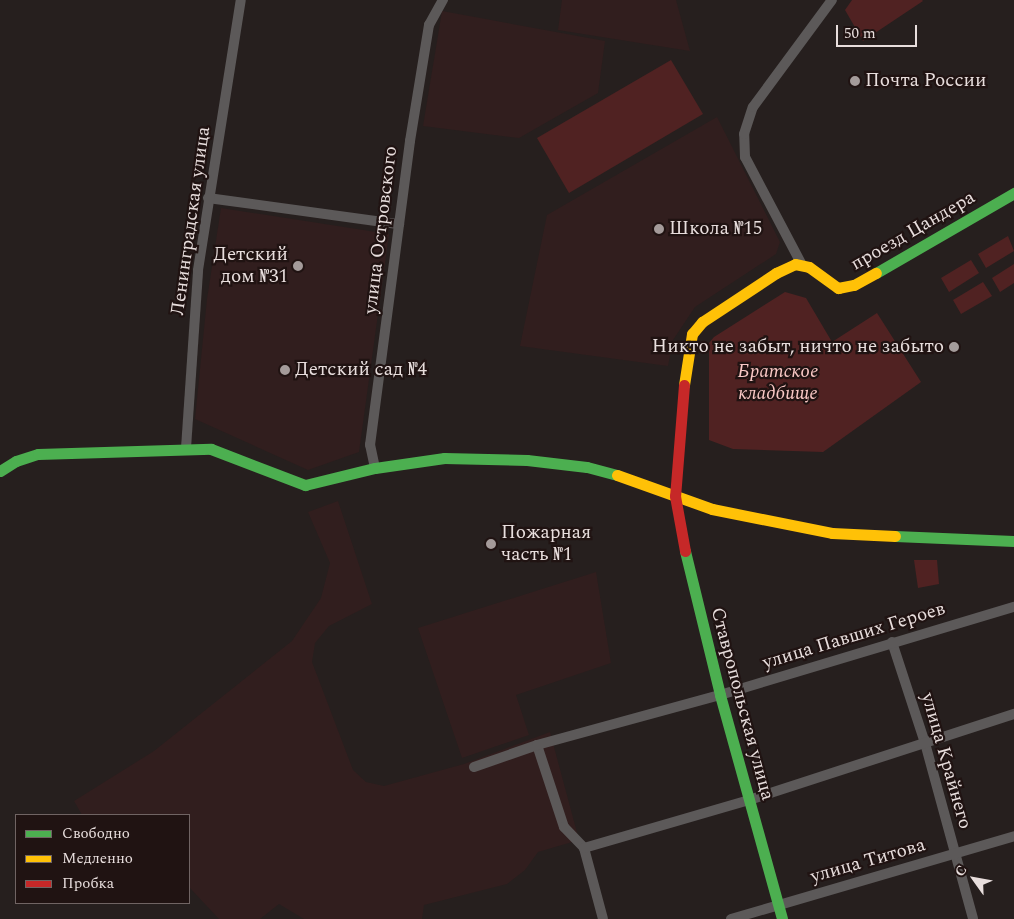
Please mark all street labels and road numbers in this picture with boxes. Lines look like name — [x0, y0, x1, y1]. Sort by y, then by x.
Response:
street label: Ленинградская улица — [166, 125, 216, 317]
street label: улица Островского — [359, 145, 403, 315]
street label: проезд Цандера — [847, 186, 979, 276]
street label: улица Павших Героев — [760, 597, 948, 675]
street label: Ставропольская улица — [705, 605, 779, 803]
street label: улица Крайнего — [916, 690, 976, 832]
street label: улица Титова — [808, 834, 928, 888]

